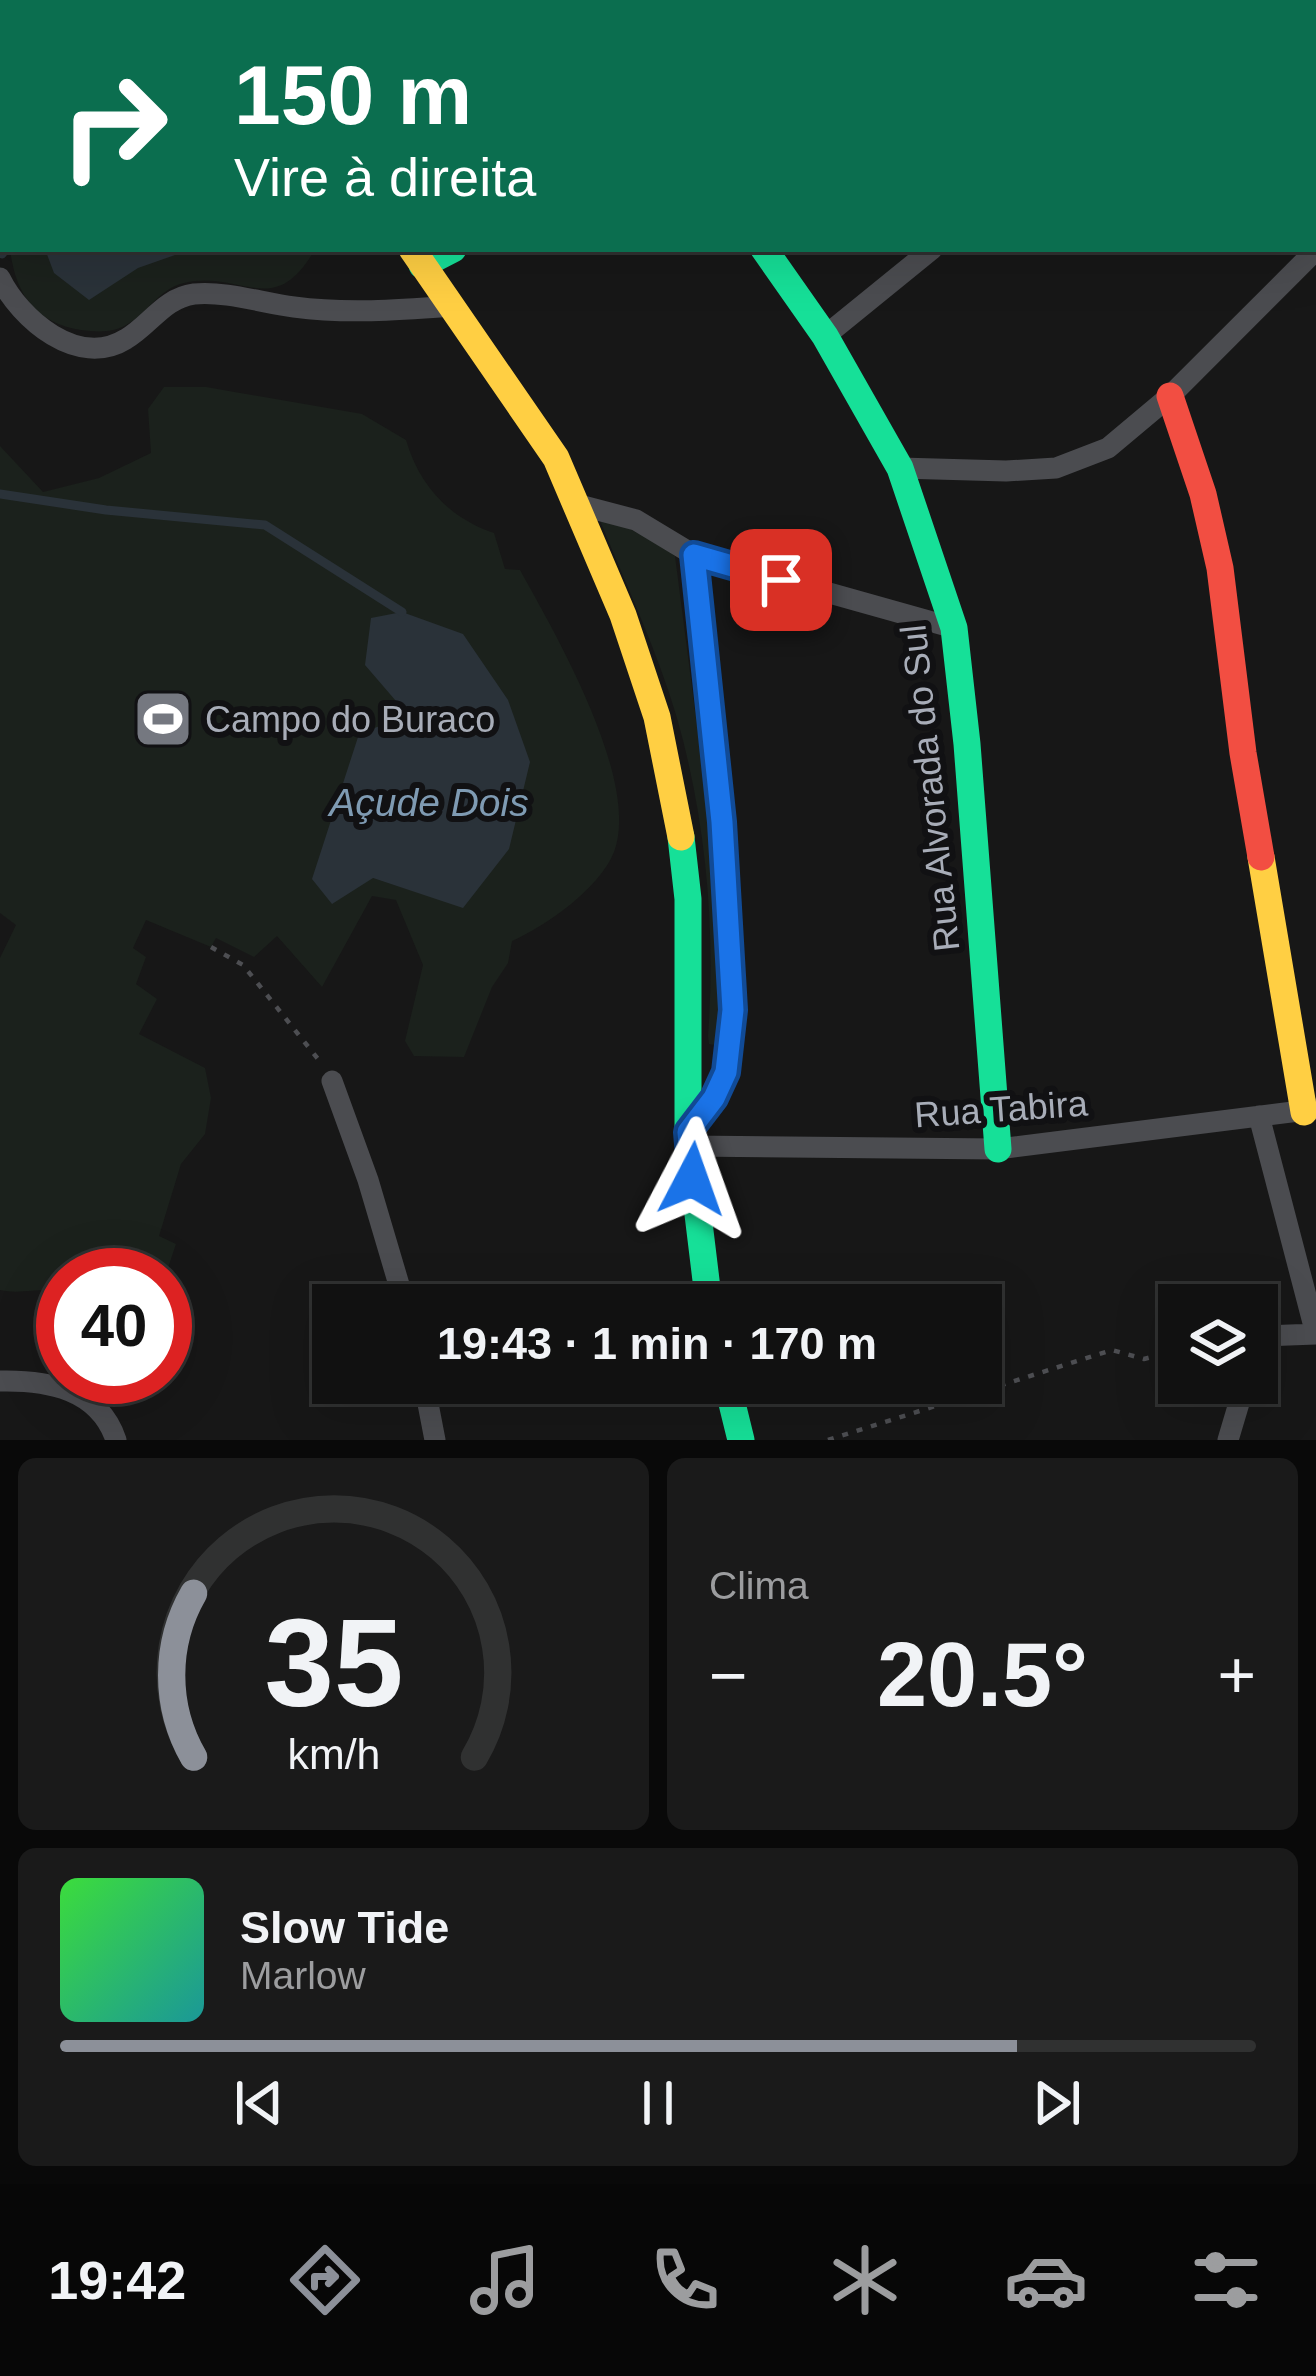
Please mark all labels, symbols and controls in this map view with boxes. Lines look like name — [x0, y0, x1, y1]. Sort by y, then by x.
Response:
icon: right — [36, 48, 192, 204]
text: 150 m — [234, 48, 472, 142]
text: Vire à direita — [234, 147, 536, 207]
pin — [730, 529, 832, 631]
icon: arrive — [748, 547, 814, 613]
street label: Rua Alvorada do Sul — [892, 623, 968, 953]
sports icon: Campo do Buraco — [132, 688, 194, 750]
place label: Campo do Buraco — [205, 699, 495, 740]
water label: Açude Dois — [327, 781, 529, 824]
street label: Rua Tabira — [913, 1082, 1090, 1135]
position arrow — [629, 1116, 755, 1242]
speed limit sign: 40 — [36, 1248, 192, 1404]
map controls — [1158, 1284, 1278, 1404]
button: layers — [1158, 1284, 1278, 1404]
text: 19:43 · 1 min · 170 m — [437, 1318, 877, 1369]
text: Clima — [709, 1564, 809, 1607]
text: 35 — [264, 1593, 403, 1732]
text: 20.5° — [877, 1625, 1088, 1725]
text: − — [709, 1638, 748, 1712]
text: + — [1217, 1638, 1256, 1712]
text: km/h — [287, 1730, 380, 1778]
text: Slow Tide — [240, 1902, 449, 1953]
text: Marlow — [240, 1954, 366, 1997]
icon: previous — [226, 2070, 292, 2136]
icon: pause — [625, 2070, 691, 2136]
icon: next — [1024, 2070, 1090, 2136]
icon: directions — [283, 2238, 367, 2322]
icon: music — [463, 2238, 547, 2322]
icon: phone — [643, 2238, 727, 2322]
icon: climate — [823, 2238, 907, 2322]
icon: car — [1004, 2238, 1088, 2322]
icon: filters — [1184, 2238, 1268, 2322]
text: 19:42 — [48, 2250, 186, 2310]

